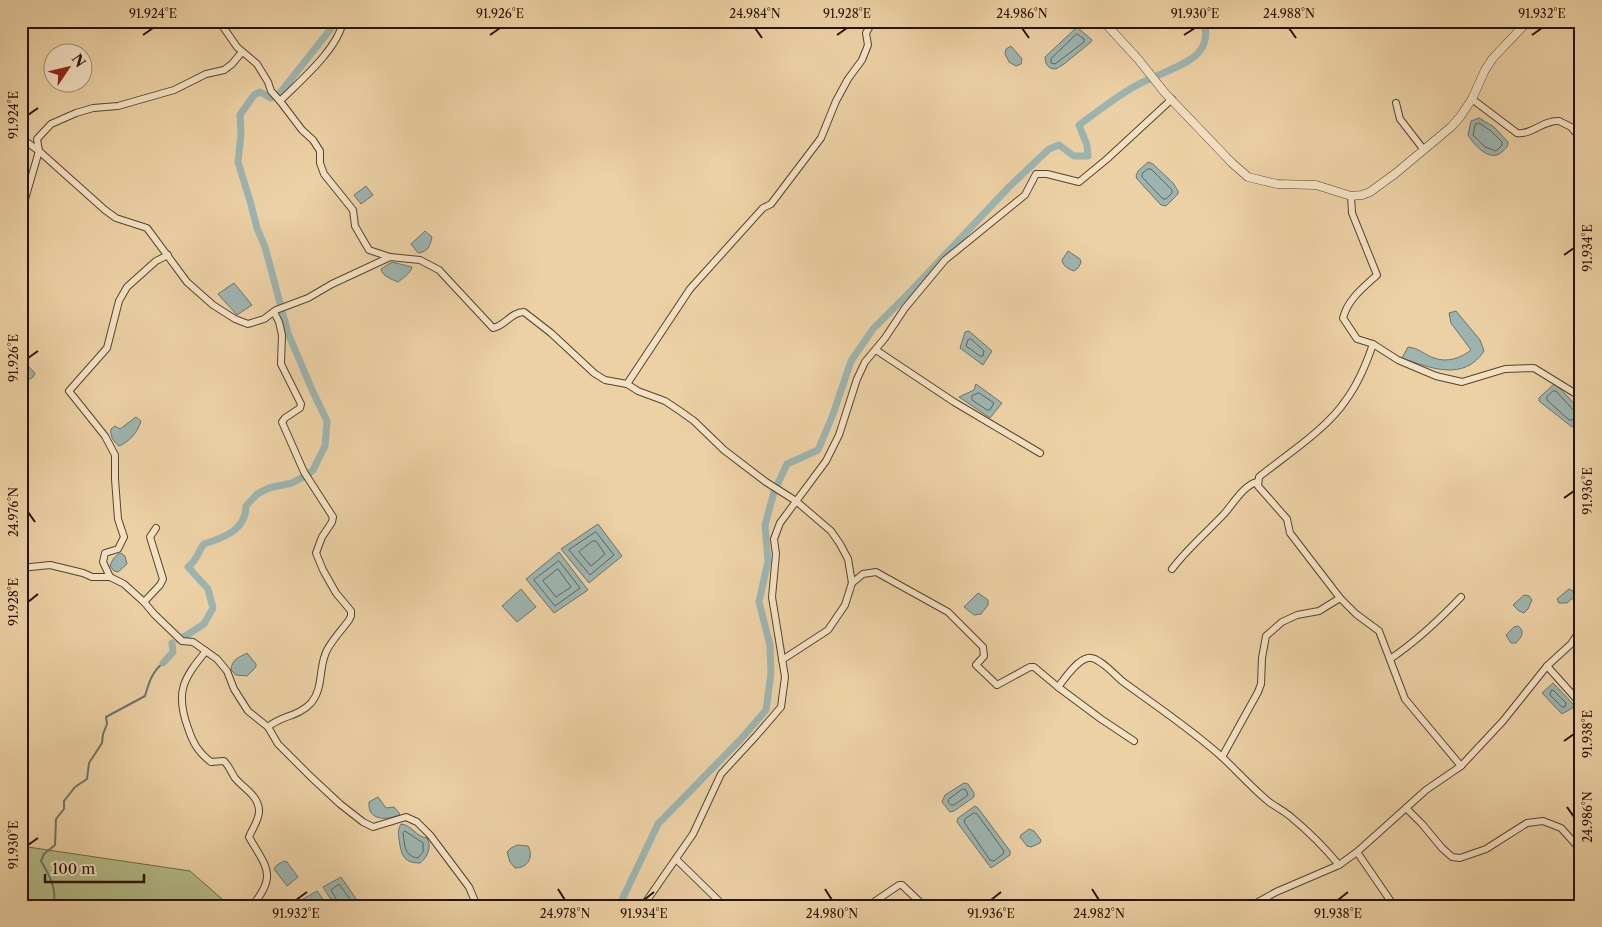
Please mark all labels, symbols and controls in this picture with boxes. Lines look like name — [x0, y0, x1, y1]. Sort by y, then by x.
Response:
text: 91.924°E — [129, 6, 177, 21]
text: 91.926°E — [476, 6, 524, 21]
text: 24.984°N — [729, 6, 781, 21]
text: 91.928°E — [823, 6, 871, 21]
text: 24.986°N — [996, 6, 1048, 21]
text: 91.930°E — [1171, 6, 1219, 21]
text: 24.988°N — [1263, 6, 1315, 21]
text: 91.932°E — [1518, 6, 1566, 21]
north arrow — [42, 42, 92, 92]
text: N — [68, 50, 90, 71]
text: 91.924°E — [6, 91, 21, 139]
text: 91.934°E — [1580, 224, 1595, 272]
text: 91.926°E — [6, 334, 21, 382]
text: 91.936°E — [1580, 467, 1595, 515]
text: 24.976°N — [6, 487, 21, 537]
text: 91.928°E — [6, 578, 21, 626]
text: 91.938°E — [1580, 710, 1595, 758]
text: 24.986°N — [1580, 791, 1595, 843]
text: 91.930°E — [6, 821, 21, 869]
scale bar — [45, 852, 144, 884]
text: 100 m — [52, 859, 95, 878]
text: 91.932°E — [272, 906, 320, 921]
text: 24.978°N — [540, 906, 590, 921]
text: 91.934°E — [620, 906, 668, 921]
text: 24.980°N — [806, 906, 858, 921]
text: 91.936°E — [967, 906, 1015, 921]
text: 24.982°N — [1073, 906, 1125, 921]
text: 91.938°E — [1314, 906, 1362, 921]

